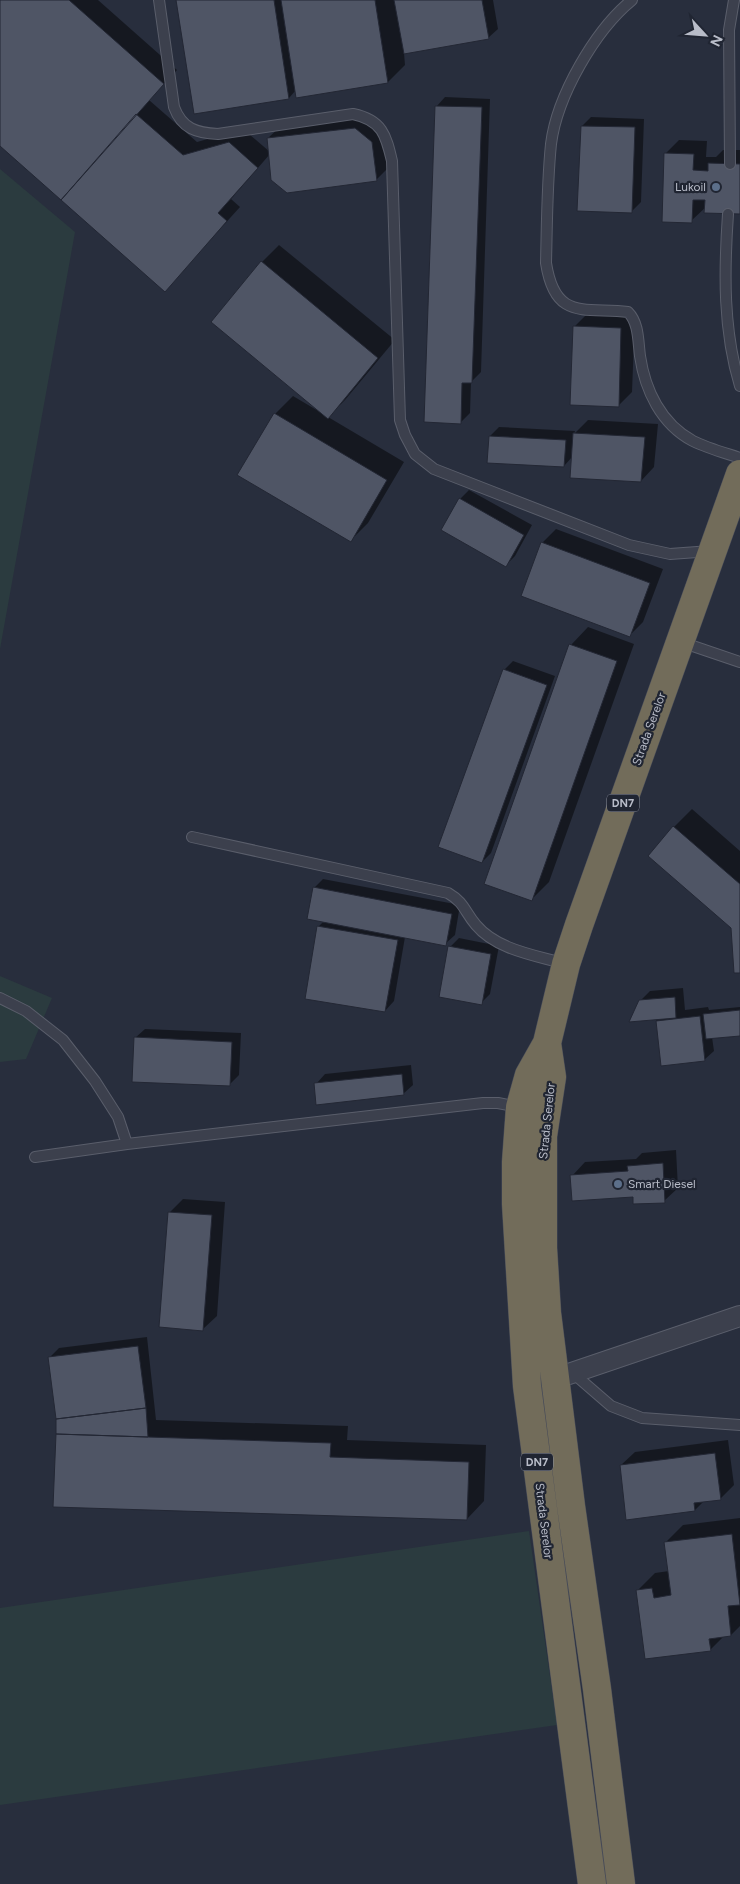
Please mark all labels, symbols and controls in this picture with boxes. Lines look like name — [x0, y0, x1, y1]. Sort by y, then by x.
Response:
north arrow — [680, 10, 730, 60]
text: N — [706, 32, 726, 49]
place label: Lukoil — [675, 180, 706, 194]
marker: Lukoil — [710, 181, 722, 193]
street label: Strada Serelor — [629, 691, 669, 767]
road number: DN7 — [607, 794, 639, 811]
street label: Strada Serelor — [536, 1082, 558, 1160]
place label: Smart Diesel — [628, 1177, 696, 1191]
marker: Smart Diesel — [612, 1178, 624, 1190]
road number: DN7 — [521, 1454, 553, 1470]
street label: Strada Serelor — [532, 1482, 556, 1560]

